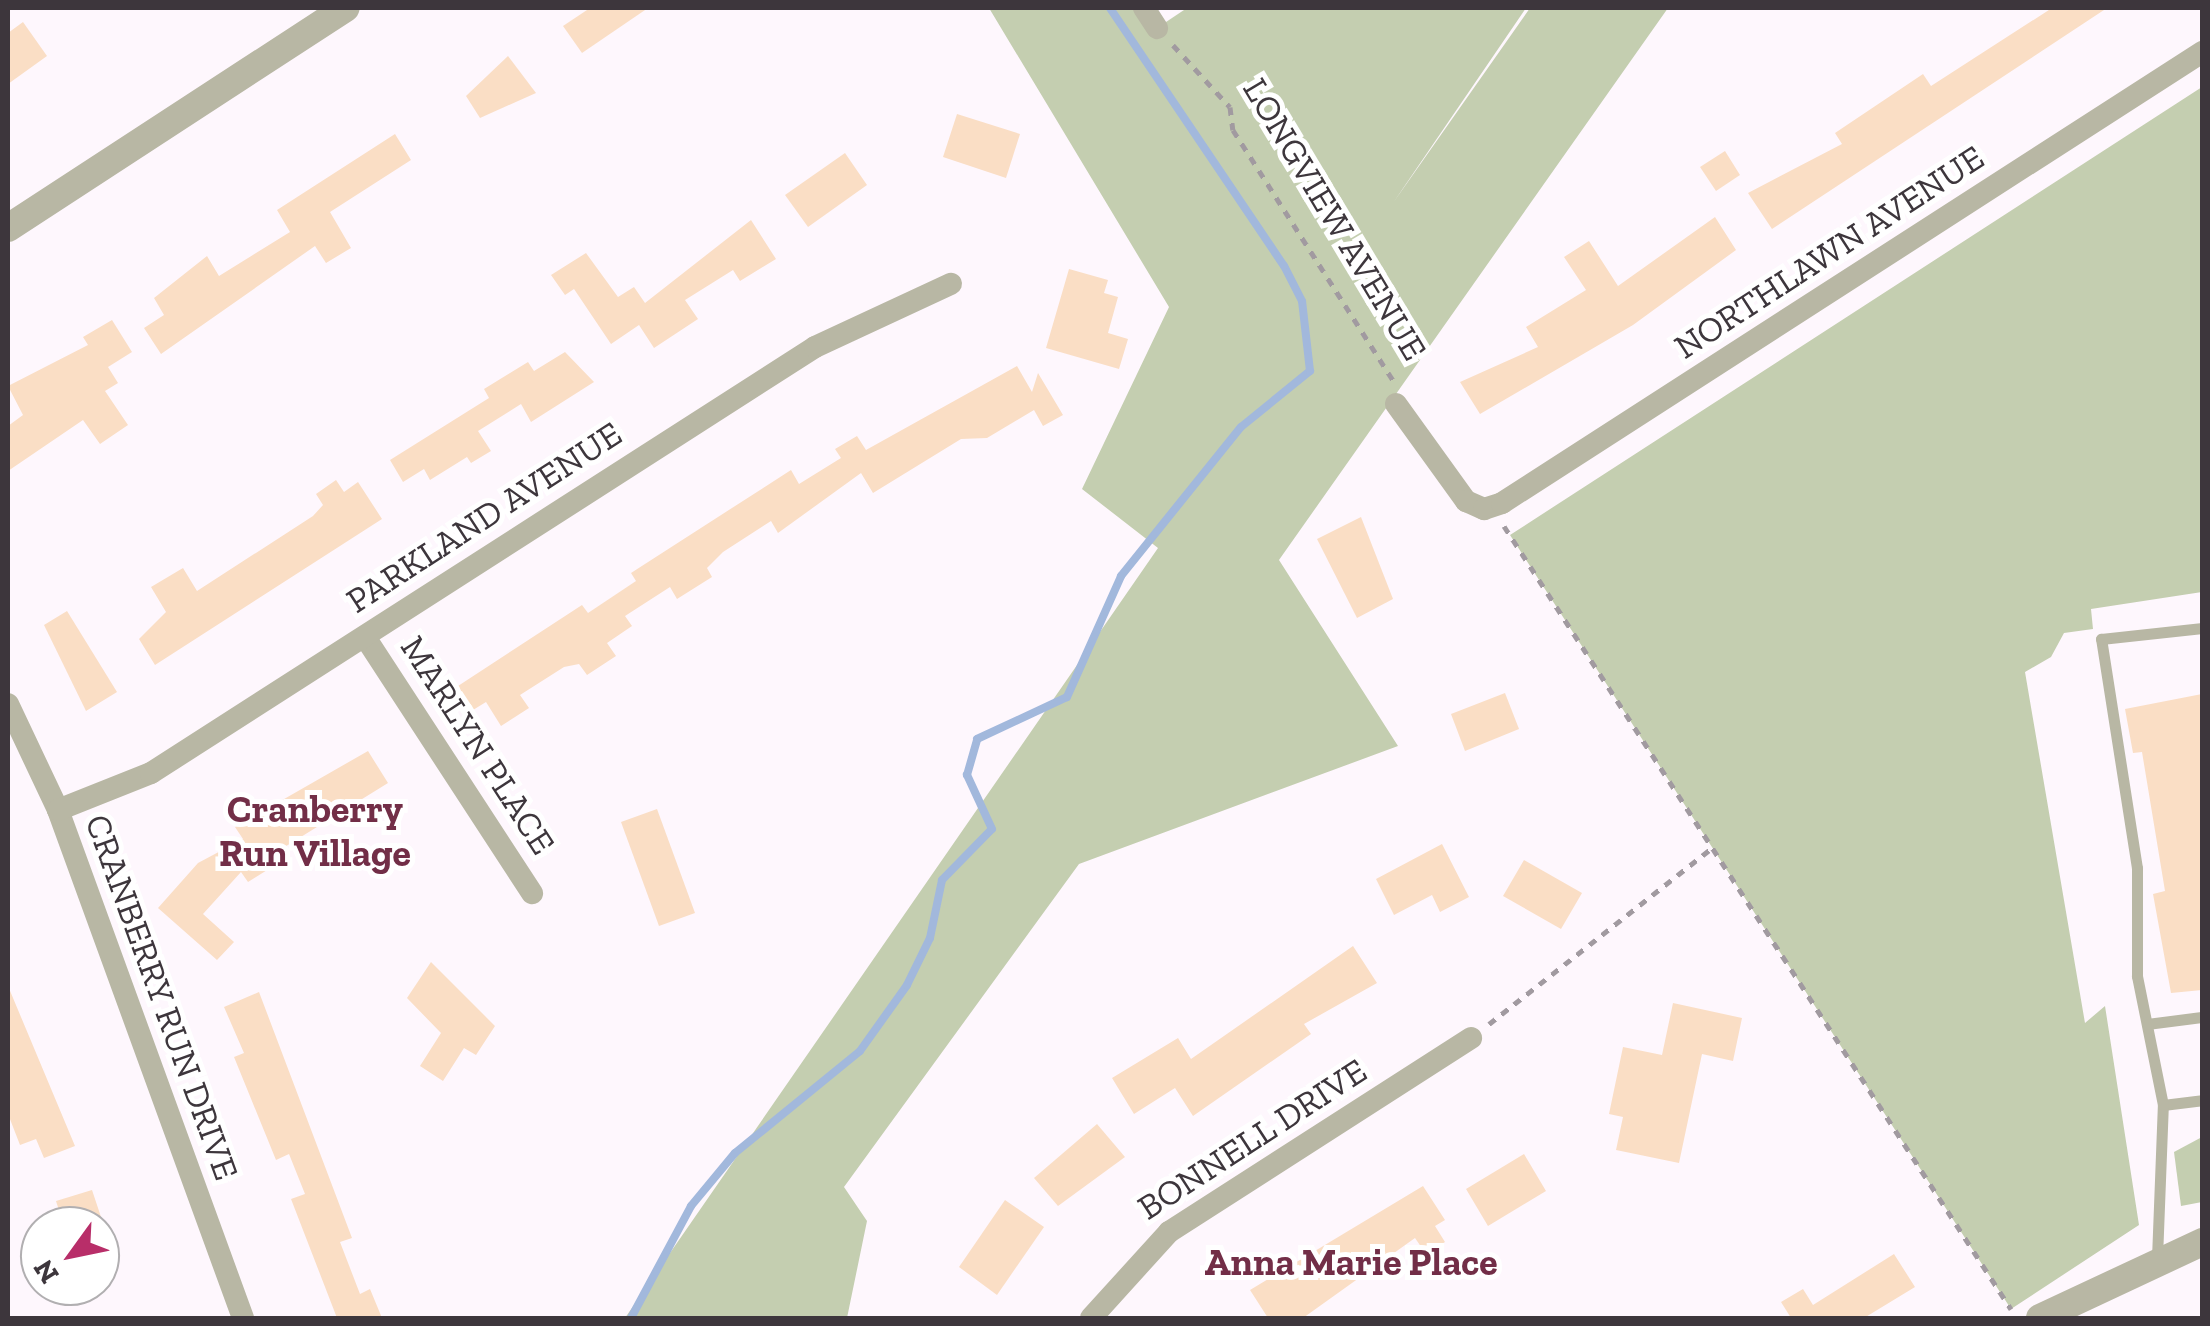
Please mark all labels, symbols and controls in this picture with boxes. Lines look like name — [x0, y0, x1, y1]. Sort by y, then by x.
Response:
street label: LONGVIEW AVENUE — [1234, 70, 1436, 368]
street label: NORTHLAWN AVENUE — [1666, 136, 1992, 368]
street label: PARKLAND AVENUE — [338, 412, 630, 622]
street label: MARLYN PLACE — [392, 628, 564, 862]
district label: Cranberry Run Village — [218, 787, 412, 876]
street label: CRANBERRY RUN DRIVE — [76, 808, 248, 1186]
street label: BONNELL DRIVE — [1129, 1049, 1375, 1229]
north arrow — [20, 1206, 120, 1306]
district label: Anna Marie Place — [1204, 1240, 1498, 1286]
text: N — [26, 1254, 66, 1289]

